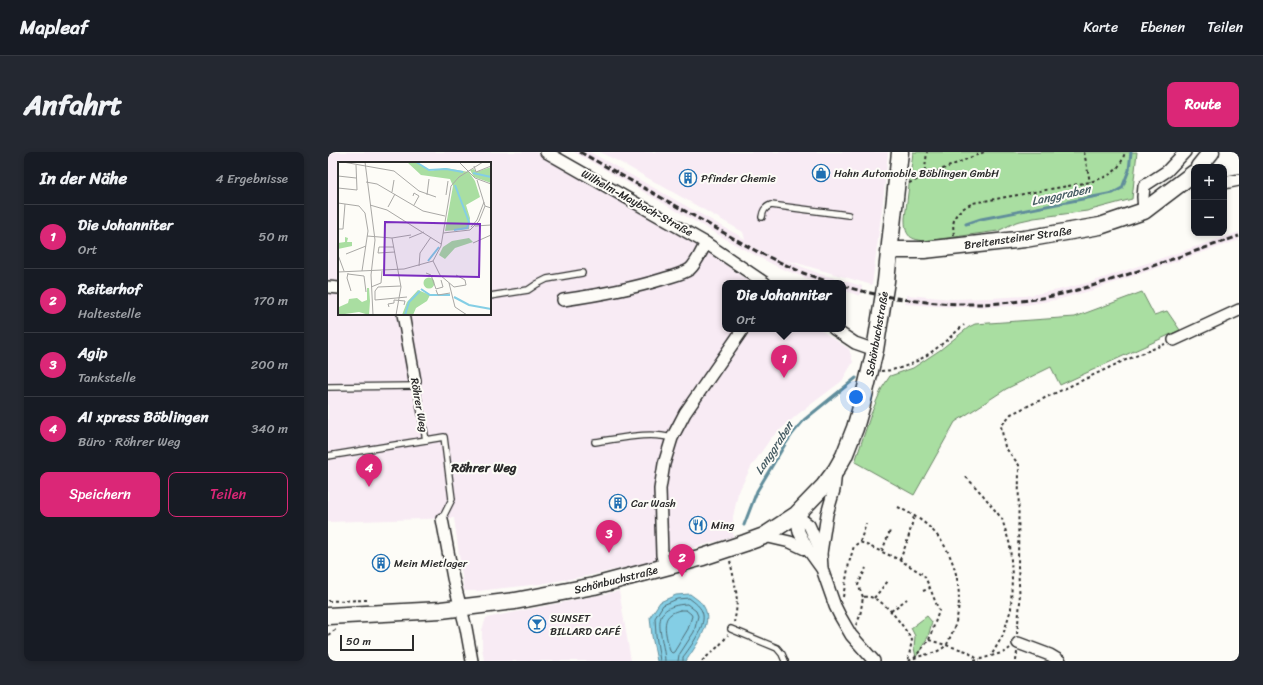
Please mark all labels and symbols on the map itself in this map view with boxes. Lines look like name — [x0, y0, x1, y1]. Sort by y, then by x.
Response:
inset map — [338, 162, 491, 315]
shop icon: Hahn Automobile Böblingen GmbH — [811, 163, 831, 183]
street label: Wilhelm-Maybach-Straße — [578, 164, 697, 242]
place label: Hahn Automobile Böblingen GmbH — [834, 164, 999, 183]
building icon: Pfinder Chemie — [678, 168, 698, 188]
place label: Pfinder Chemie — [701, 169, 776, 188]
water label: Langgraben — [1029, 178, 1094, 212]
street label: Breitensteiner Straße — [963, 221, 1073, 255]
street label: Schönbuchstraße — [860, 289, 894, 378]
pin: 1 — [771, 345, 797, 378]
street label: Röhrer Weg — [405, 376, 433, 434]
your location — [846, 387, 866, 407]
water label: Langgraben — [748, 416, 800, 479]
pin: 4 — [356, 454, 382, 487]
district label: Röhrer Weg — [450, 456, 517, 479]
building icon: Car Wash — [608, 493, 628, 513]
place label: Car Wash — [631, 494, 676, 513]
restaurant icon: Ming — [688, 515, 708, 535]
place label: Ming — [711, 516, 735, 535]
pin: 3 — [596, 520, 622, 553]
pin: 2 — [669, 544, 695, 577]
building icon: Mein Mietlager — [371, 553, 391, 573]
place label: Mein Mietlager — [394, 554, 469, 573]
street label: Schönbuchstraße — [572, 560, 661, 600]
place label: SUNSET BILLARD CAFÉ — [550, 609, 621, 641]
bar icon: SUNSET BILLARD CAFÉ — [527, 614, 547, 634]
scale bar — [340, 633, 414, 652]

